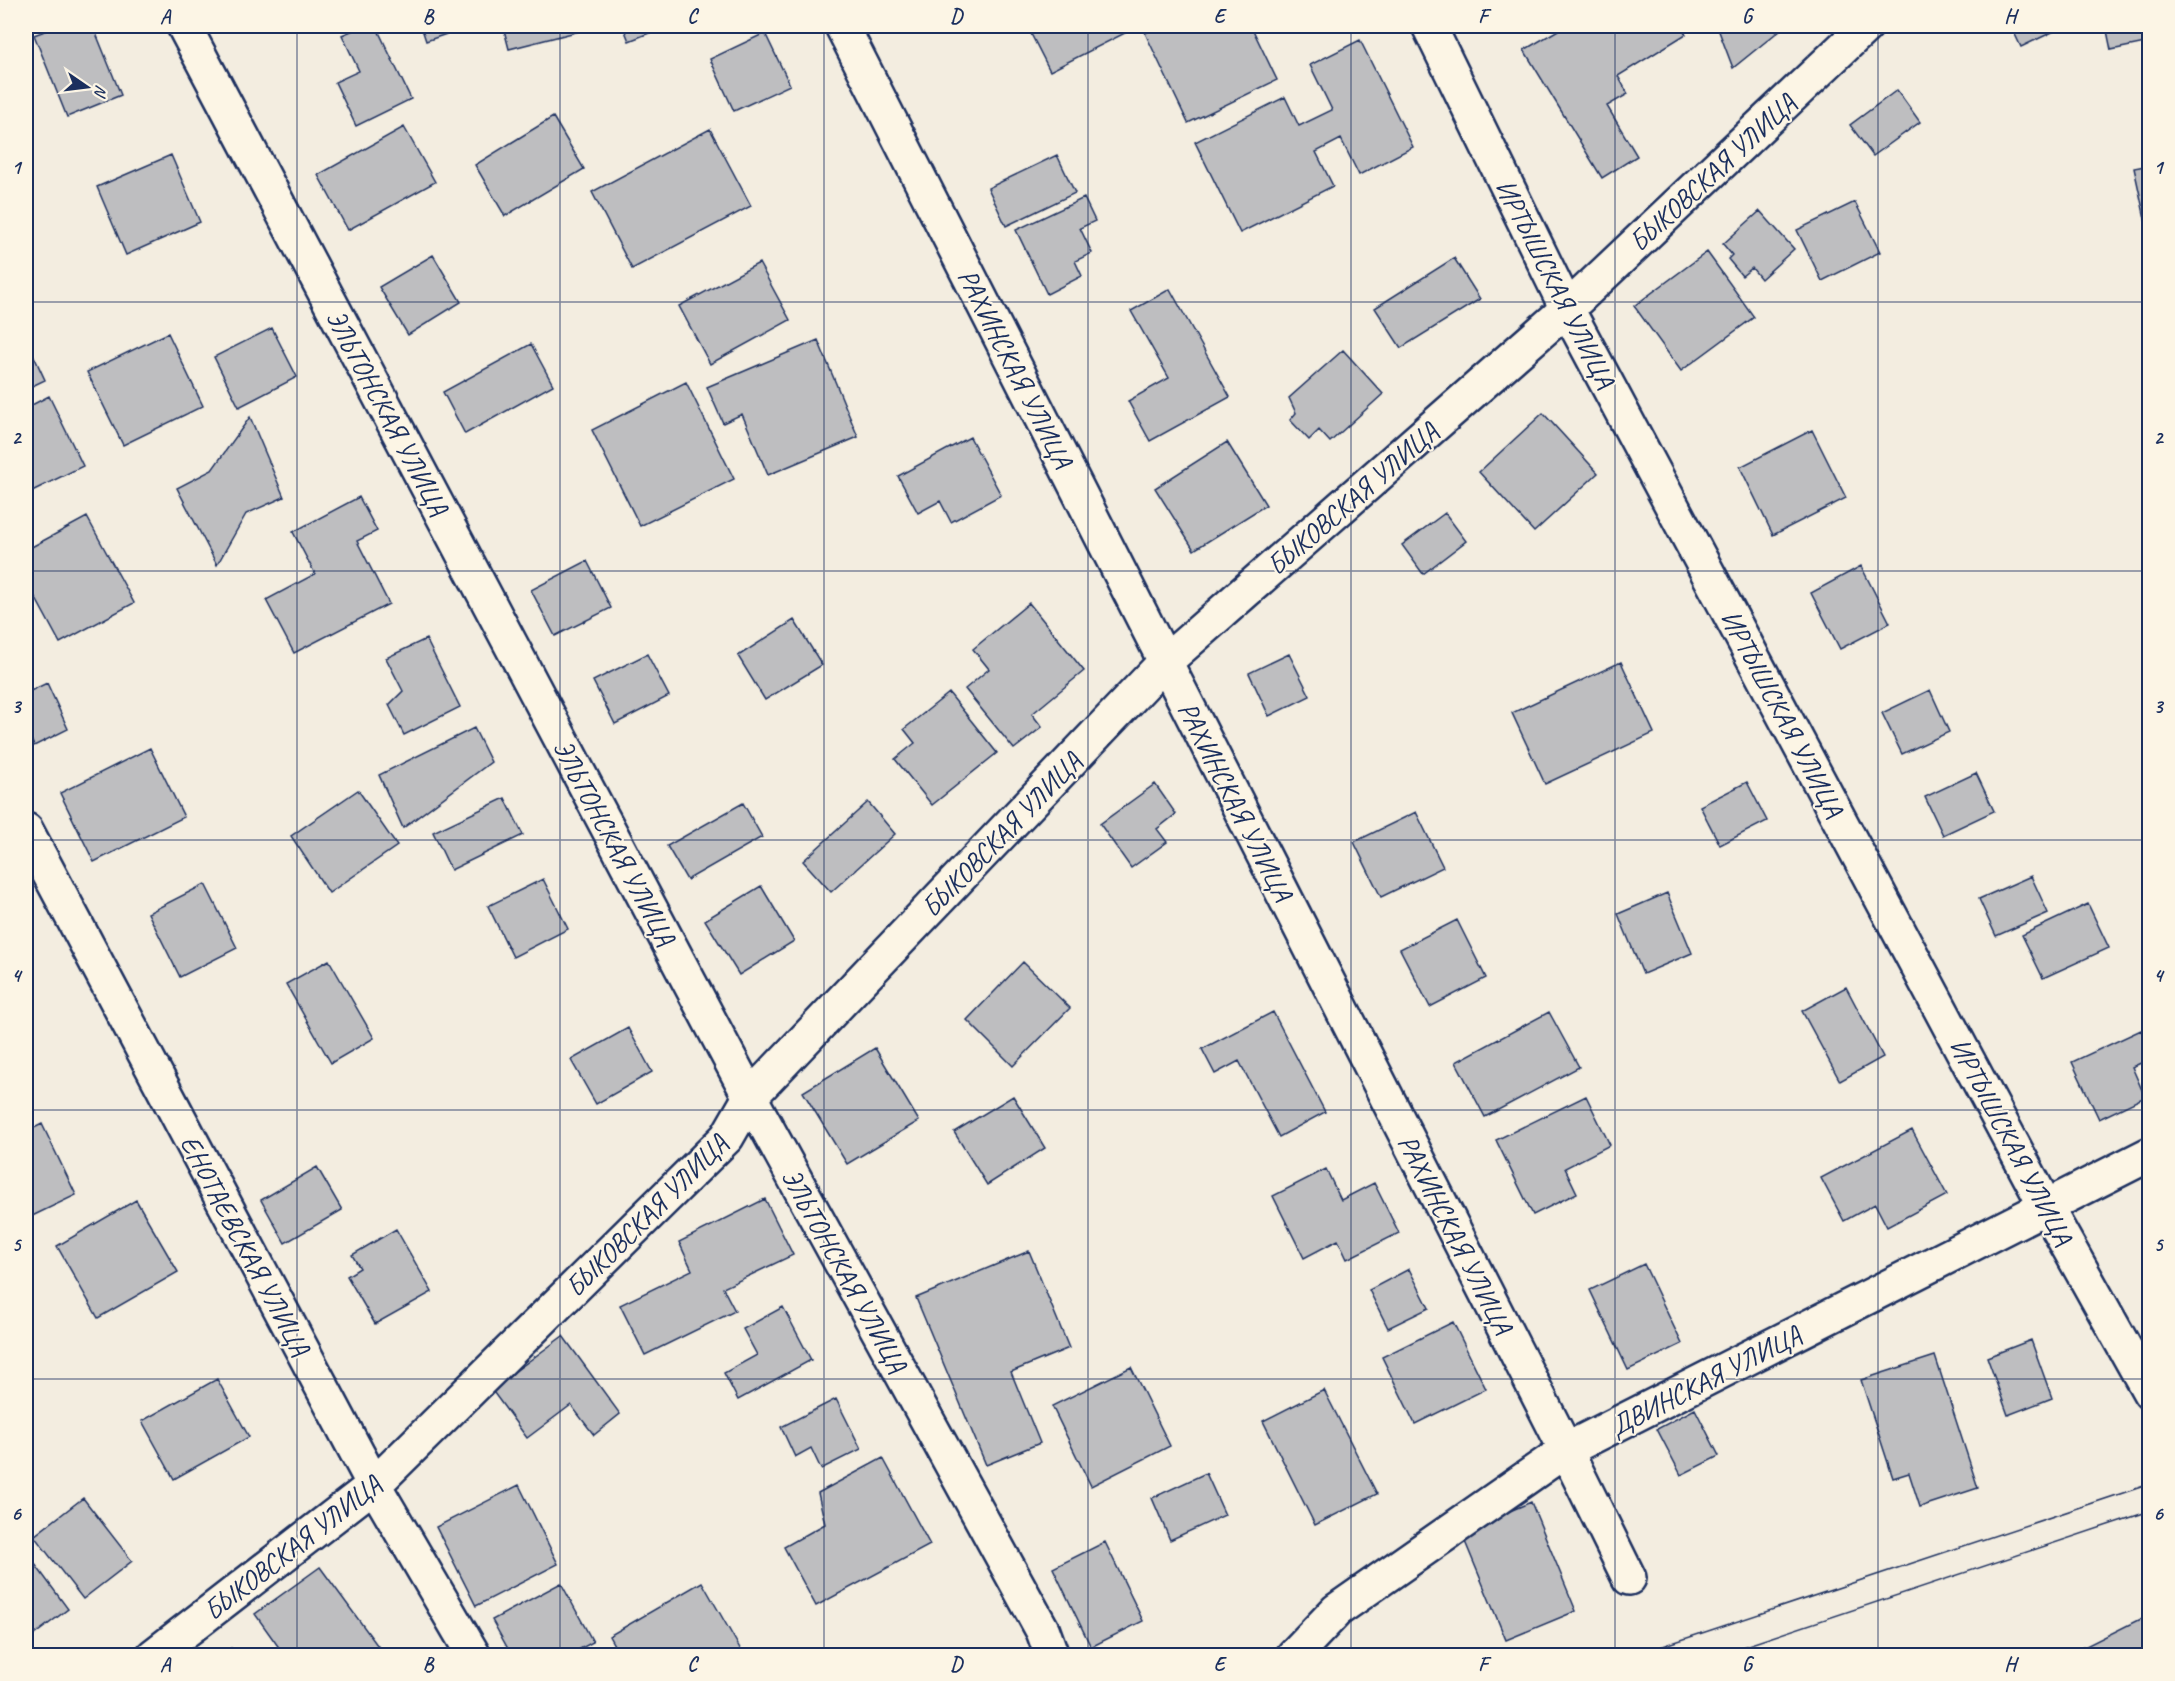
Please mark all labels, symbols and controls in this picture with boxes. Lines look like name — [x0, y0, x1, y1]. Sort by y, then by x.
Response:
text: A — [160, 4, 172, 29]
text: B — [423, 4, 435, 29]
text: C — [687, 4, 699, 29]
text: D — [950, 4, 964, 29]
text: E — [1214, 4, 1228, 29]
text: F — [1478, 4, 1492, 29]
text: G — [1742, 4, 1755, 29]
text: H — [2004, 4, 2019, 29]
north arrow — [57, 57, 117, 117]
text: N — [89, 83, 111, 101]
street label: БЫКОВСКАЯ УЛИЦА — [1621, 85, 1804, 259]
text: 1 — [12, 155, 23, 180]
text: 1 — [2154, 155, 2165, 180]
street label: ИРТЫШСКАЯ УЛИЦА — [1488, 173, 1624, 394]
street label: РАХИНСКАЯ УЛИЦА — [950, 263, 1082, 475]
street label: ЭЛЬТОНСКАЯ УЛИЦА — [318, 303, 457, 522]
street label: БЫКОВСКАЯ УЛИЦА — [1259, 414, 1446, 582]
text: 2 — [12, 425, 23, 450]
text: 2 — [2154, 425, 2165, 450]
street label: ИРТЫШСКАЯ УЛИЦА — [1713, 604, 1852, 824]
text: 3 — [12, 694, 23, 719]
text: 3 — [2154, 694, 2165, 719]
street label: РАХИНСКАЯ УЛИЦА — [1170, 696, 1302, 908]
street label: ЭЛЬТОНСКАЯ УЛИЦА — [545, 733, 684, 952]
street label: БЫКОВСКАЯ УЛИЦА — [914, 744, 1090, 924]
text: 4 — [12, 963, 24, 988]
text: 4 — [2154, 963, 2166, 988]
street label: ИРТЫШСКАЯ УЛИЦА — [1942, 1032, 2081, 1252]
street label: БЫКОВСКАЯ УЛИЦА — [558, 1126, 736, 1304]
street label: ЕНОТАЕВСКАЯ УЛИЦА — [173, 1129, 319, 1362]
street label: РАХИНСКАЯ УЛИЦА — [1390, 1129, 1522, 1341]
street label: ЭЛЬТОНСКАЯ УЛИЦА — [774, 1162, 916, 1380]
text: 5 — [12, 1232, 23, 1257]
text: 5 — [2154, 1232, 2165, 1257]
street label: ДВИНСКАЯ УЛИЦА — [1603, 1317, 1808, 1444]
street label: БЫКОВСКАЯ УЛИЦА — [196, 1466, 389, 1628]
text: 6 — [11, 1501, 22, 1526]
text: 6 — [2153, 1501, 2164, 1526]
text: A — [160, 1652, 172, 1677]
text: B — [423, 1652, 435, 1677]
text: C — [687, 1652, 699, 1677]
text: D — [950, 1652, 964, 1677]
text: E — [1214, 1652, 1228, 1677]
text: F — [1478, 1652, 1492, 1677]
text: G — [1742, 1652, 1755, 1677]
text: H — [2004, 1652, 2019, 1677]

